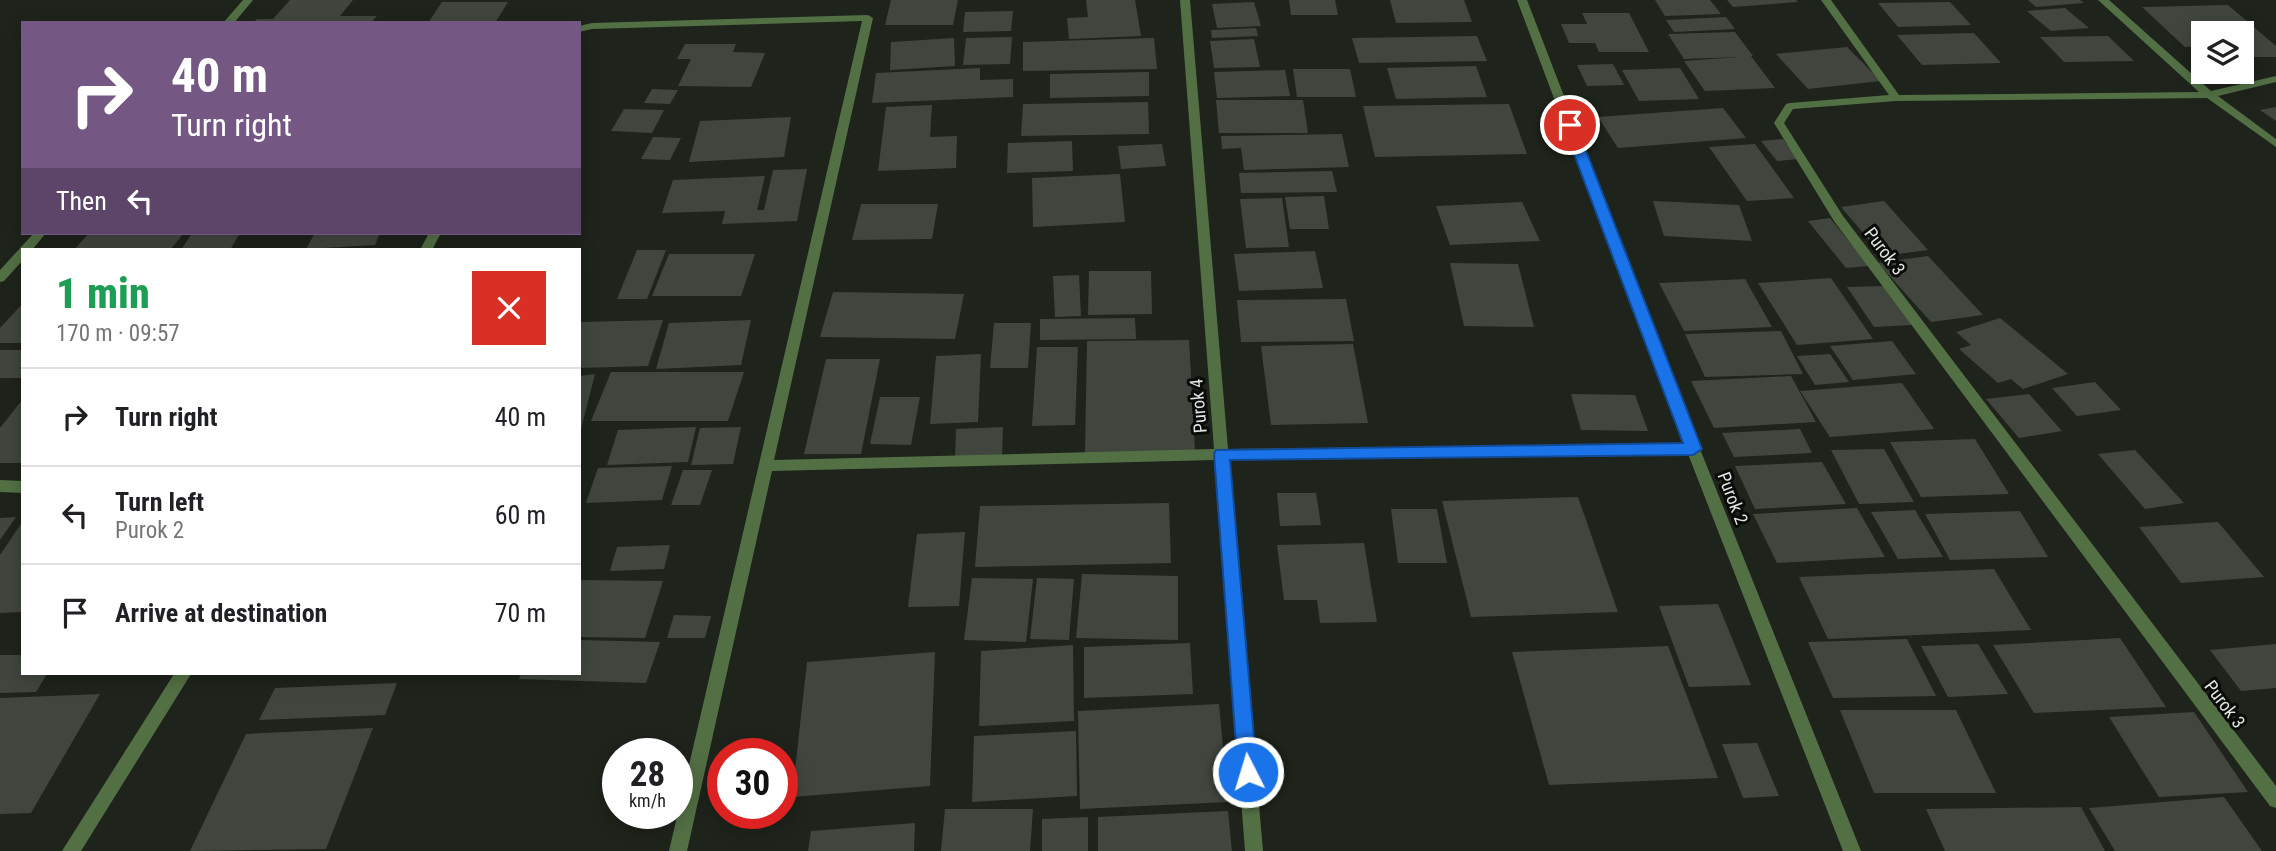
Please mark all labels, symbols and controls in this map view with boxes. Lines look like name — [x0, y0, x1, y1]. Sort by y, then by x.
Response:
map controls — [2191, 21, 2254, 84]
button: layers — [2191, 21, 2254, 84]
text: 40 m — [171, 47, 268, 104]
icon: right — [56, 49, 147, 140]
pin — [1540, 95, 1600, 155]
text: Turn right — [171, 106, 292, 144]
icon: arrive — [1551, 106, 1589, 144]
icon: left — [121, 182, 159, 220]
text: Then — [56, 186, 107, 216]
street label: Purok 3 — [1860, 223, 1910, 279]
text: 1 min — [56, 269, 150, 318]
button: close — [472, 271, 546, 345]
text: 170 m · 09:57 — [56, 320, 180, 347]
street label: Purok 4 — [1185, 378, 1211, 434]
icon: right — [56, 398, 94, 436]
text: Turn right — [115, 402, 217, 432]
text: 40 m — [495, 402, 546, 432]
street label: Purok 2 — [1713, 469, 1753, 527]
text: Turn left — [115, 487, 204, 517]
icon: left — [56, 496, 94, 534]
text: 60 m — [495, 500, 546, 530]
text: Purok 2 — [115, 517, 184, 544]
icon: arrive — [56, 594, 94, 632]
text: Arrive at destination — [115, 598, 327, 628]
text: 70 m — [495, 598, 546, 628]
street label: Purok 3 — [2200, 676, 2250, 732]
position arrow — [1211, 735, 1285, 809]
speed limit sign: 30 — [707, 738, 798, 829]
text: 28 — [630, 754, 665, 795]
text: km/h — [629, 790, 666, 811]

